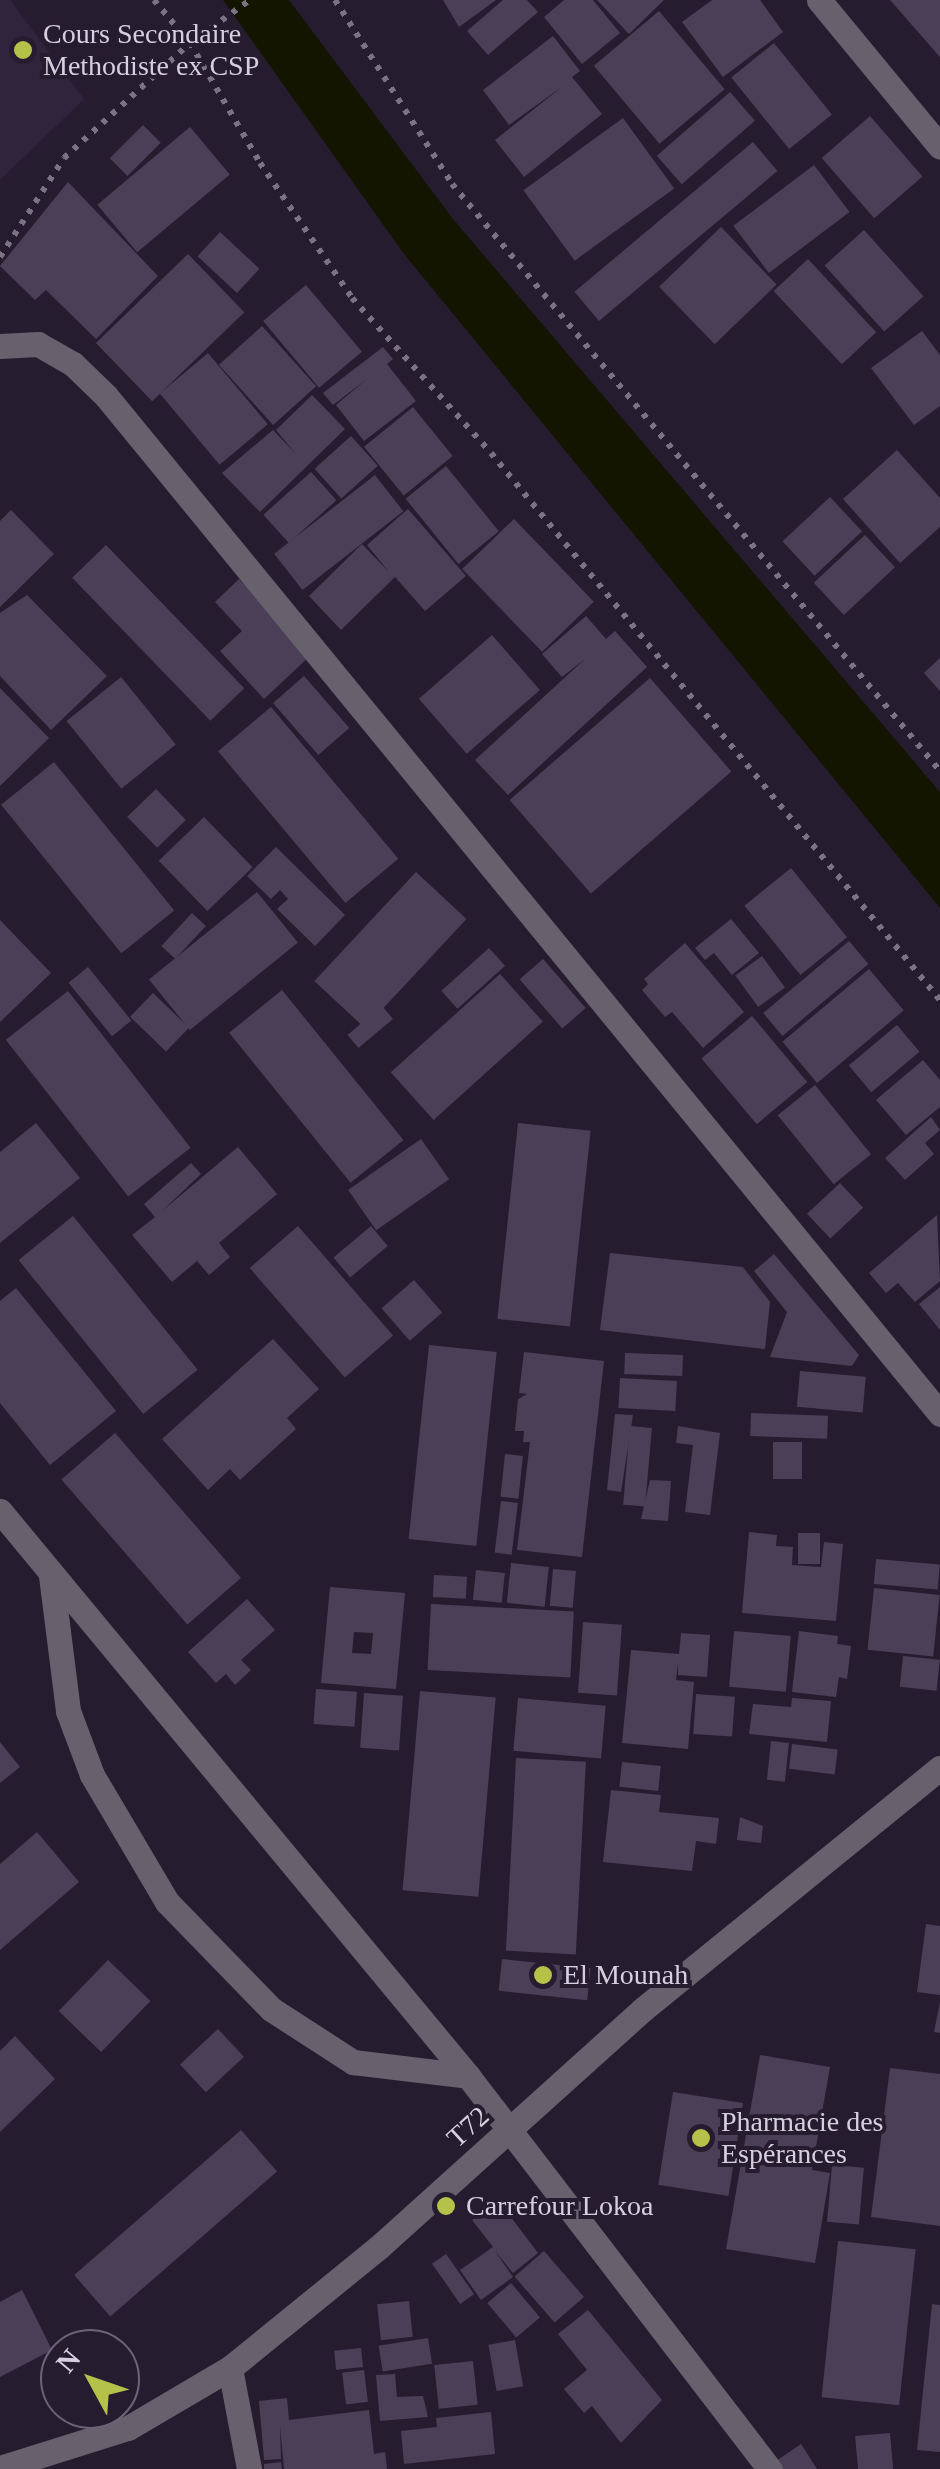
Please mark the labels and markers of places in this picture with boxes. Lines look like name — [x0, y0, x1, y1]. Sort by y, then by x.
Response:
place label: Cours Secondaire Methodiste ex CSP — [43, 17, 259, 83]
marker: Cours Secondaire Methodiste ex CSP — [12, 39, 34, 61]
place label: El Mounah — [563, 1958, 688, 1992]
marker: El Mounah — [532, 1964, 554, 1986]
place label: Pharmacie des Espérances — [721, 2105, 883, 2171]
marker: Pharmacie des Espérances — [690, 2127, 712, 2149]
place label: Carrefour Lokoa — [466, 2189, 653, 2223]
marker: Carrefour Lokoa — [435, 2195, 457, 2217]

